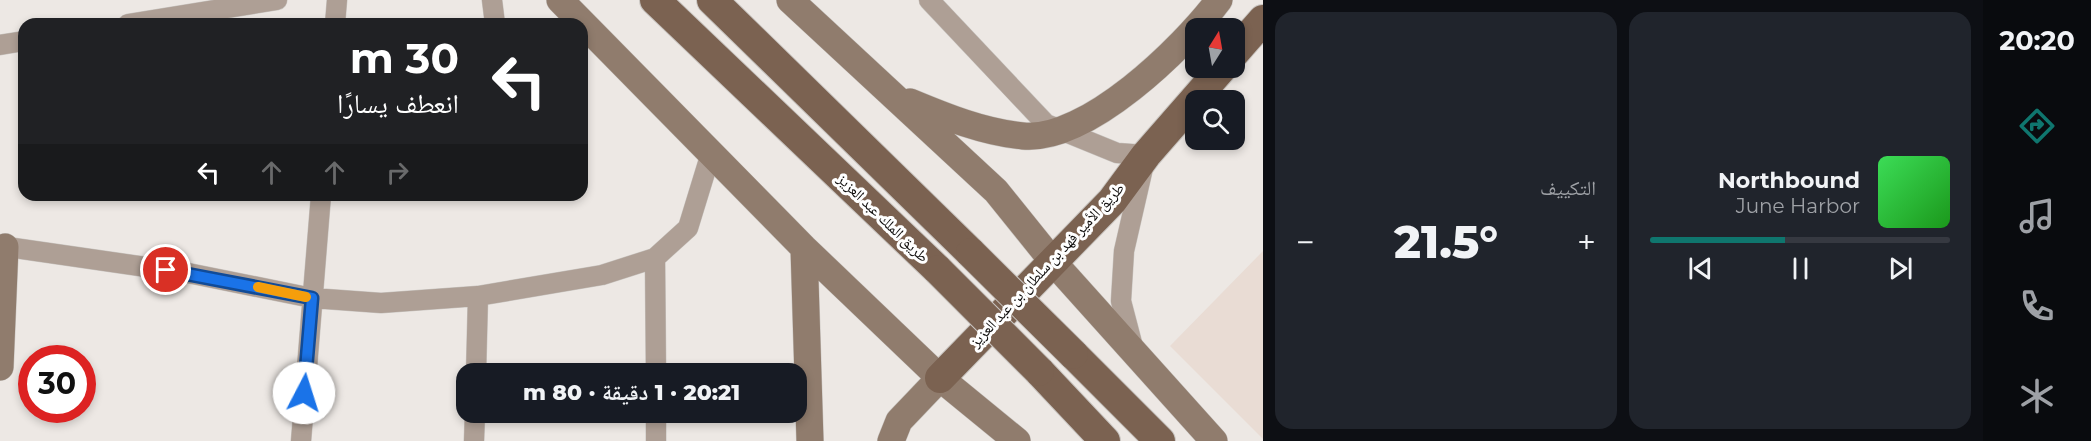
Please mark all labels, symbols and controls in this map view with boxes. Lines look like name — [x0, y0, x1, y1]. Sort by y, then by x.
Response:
north arrow — [1185, 18, 1245, 78]
map controls — [1185, 18, 1245, 150]
text: 20:20 — [1999, 24, 2075, 57]
text: 30 m — [350, 32, 459, 84]
icon: left — [480, 42, 558, 120]
text: انعطف يسارًا — [337, 87, 459, 120]
button: search — [1185, 90, 1245, 150]
icon: directions — [2016, 105, 2058, 147]
icon: left — [192, 156, 225, 189]
icon: ahead — [255, 156, 288, 189]
icon: ahead — [318, 156, 351, 189]
icon: right — [381, 156, 414, 189]
text: Northbound — [1718, 167, 1860, 194]
street label: طريق الملك عبد العزيز — [832, 169, 933, 267]
text: التكييف — [1540, 176, 1596, 200]
street label: طريق الأمير فهد بن سلطان بن عبد العزيز — [965, 179, 1129, 352]
text: June Harbor — [1736, 194, 1860, 218]
icon: music — [2016, 195, 2058, 237]
text: 21.5° — [1394, 214, 1498, 269]
text: − — [1296, 222, 1315, 262]
text: + — [1577, 222, 1596, 262]
pin — [140, 244, 191, 295]
icon: previous — [1684, 252, 1717, 285]
icon: pause — [1784, 252, 1817, 285]
icon: next — [1884, 252, 1917, 285]
icon: arrive — [149, 253, 182, 286]
icon: phone — [2016, 285, 2058, 327]
speed limit sign: 30 — [18, 345, 96, 423]
position arrow — [272, 361, 336, 425]
icon: climate — [2016, 375, 2058, 417]
text: 20:21 · 1 دقيقة · 80 m — [523, 379, 740, 406]

